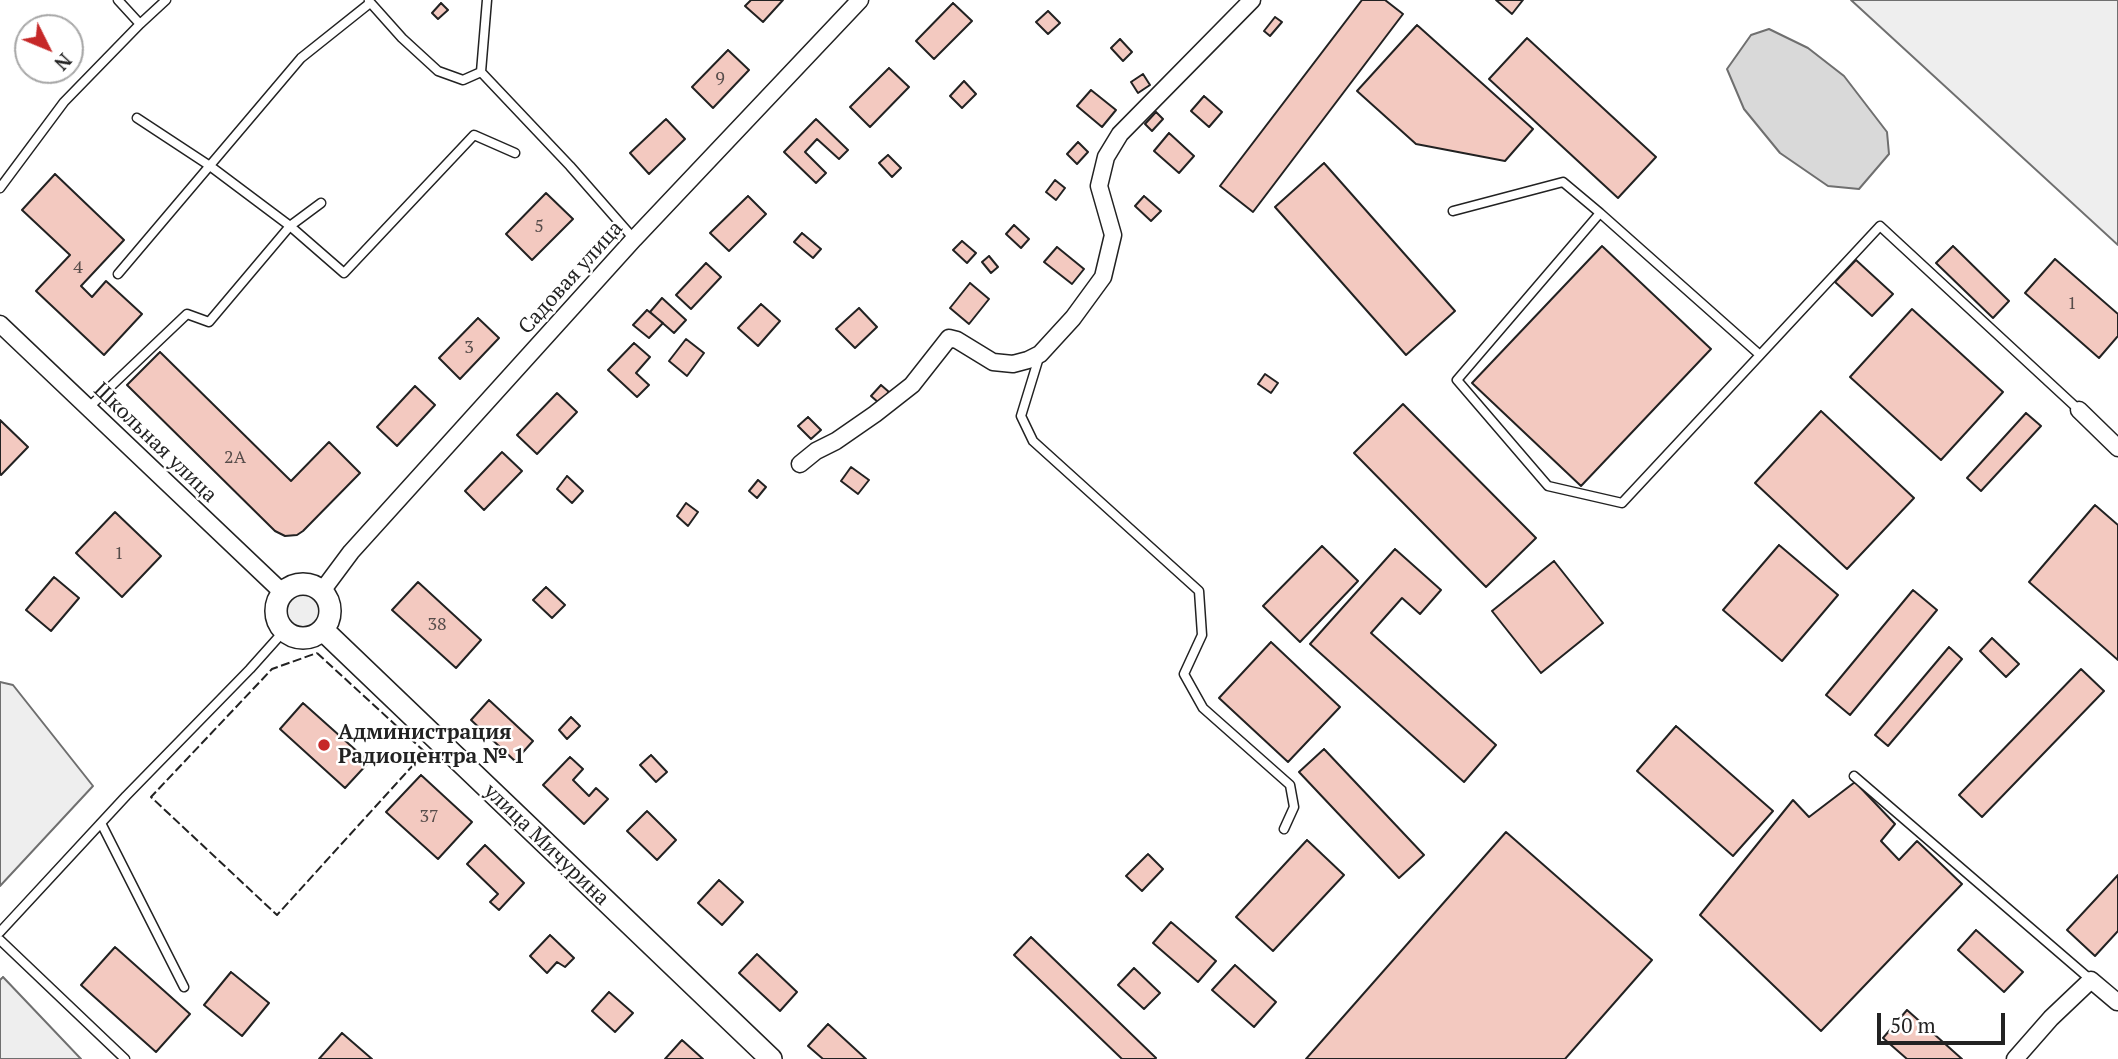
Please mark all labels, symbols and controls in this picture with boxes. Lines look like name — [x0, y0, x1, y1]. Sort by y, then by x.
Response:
north arrow — [14, 14, 84, 84]
text: N — [49, 49, 77, 76]
house number: 9 — [715, 68, 725, 90]
street label: Садовая улица — [514, 216, 628, 340]
house number: 5 — [534, 216, 544, 238]
house number: 4 — [73, 257, 83, 279]
house number: 1 — [2067, 293, 2077, 315]
house number: 3 — [464, 337, 474, 359]
street label: Школьная улица — [88, 378, 222, 508]
house number: 2А — [224, 447, 246, 469]
house number: 1 — [114, 543, 124, 565]
house number: 38 — [427, 614, 447, 636]
place label: Администрация Радиоцентра № 1 — [338, 720, 525, 770]
marker: Администрация Радиоцентра № 1 — [316, 737, 332, 753]
street label: улица Мичурина — [478, 779, 614, 911]
house number: 37 — [419, 806, 439, 828]
scale bar — [1880, 1000, 2008, 1044]
text: 50 m — [1890, 1011, 1936, 1039]

